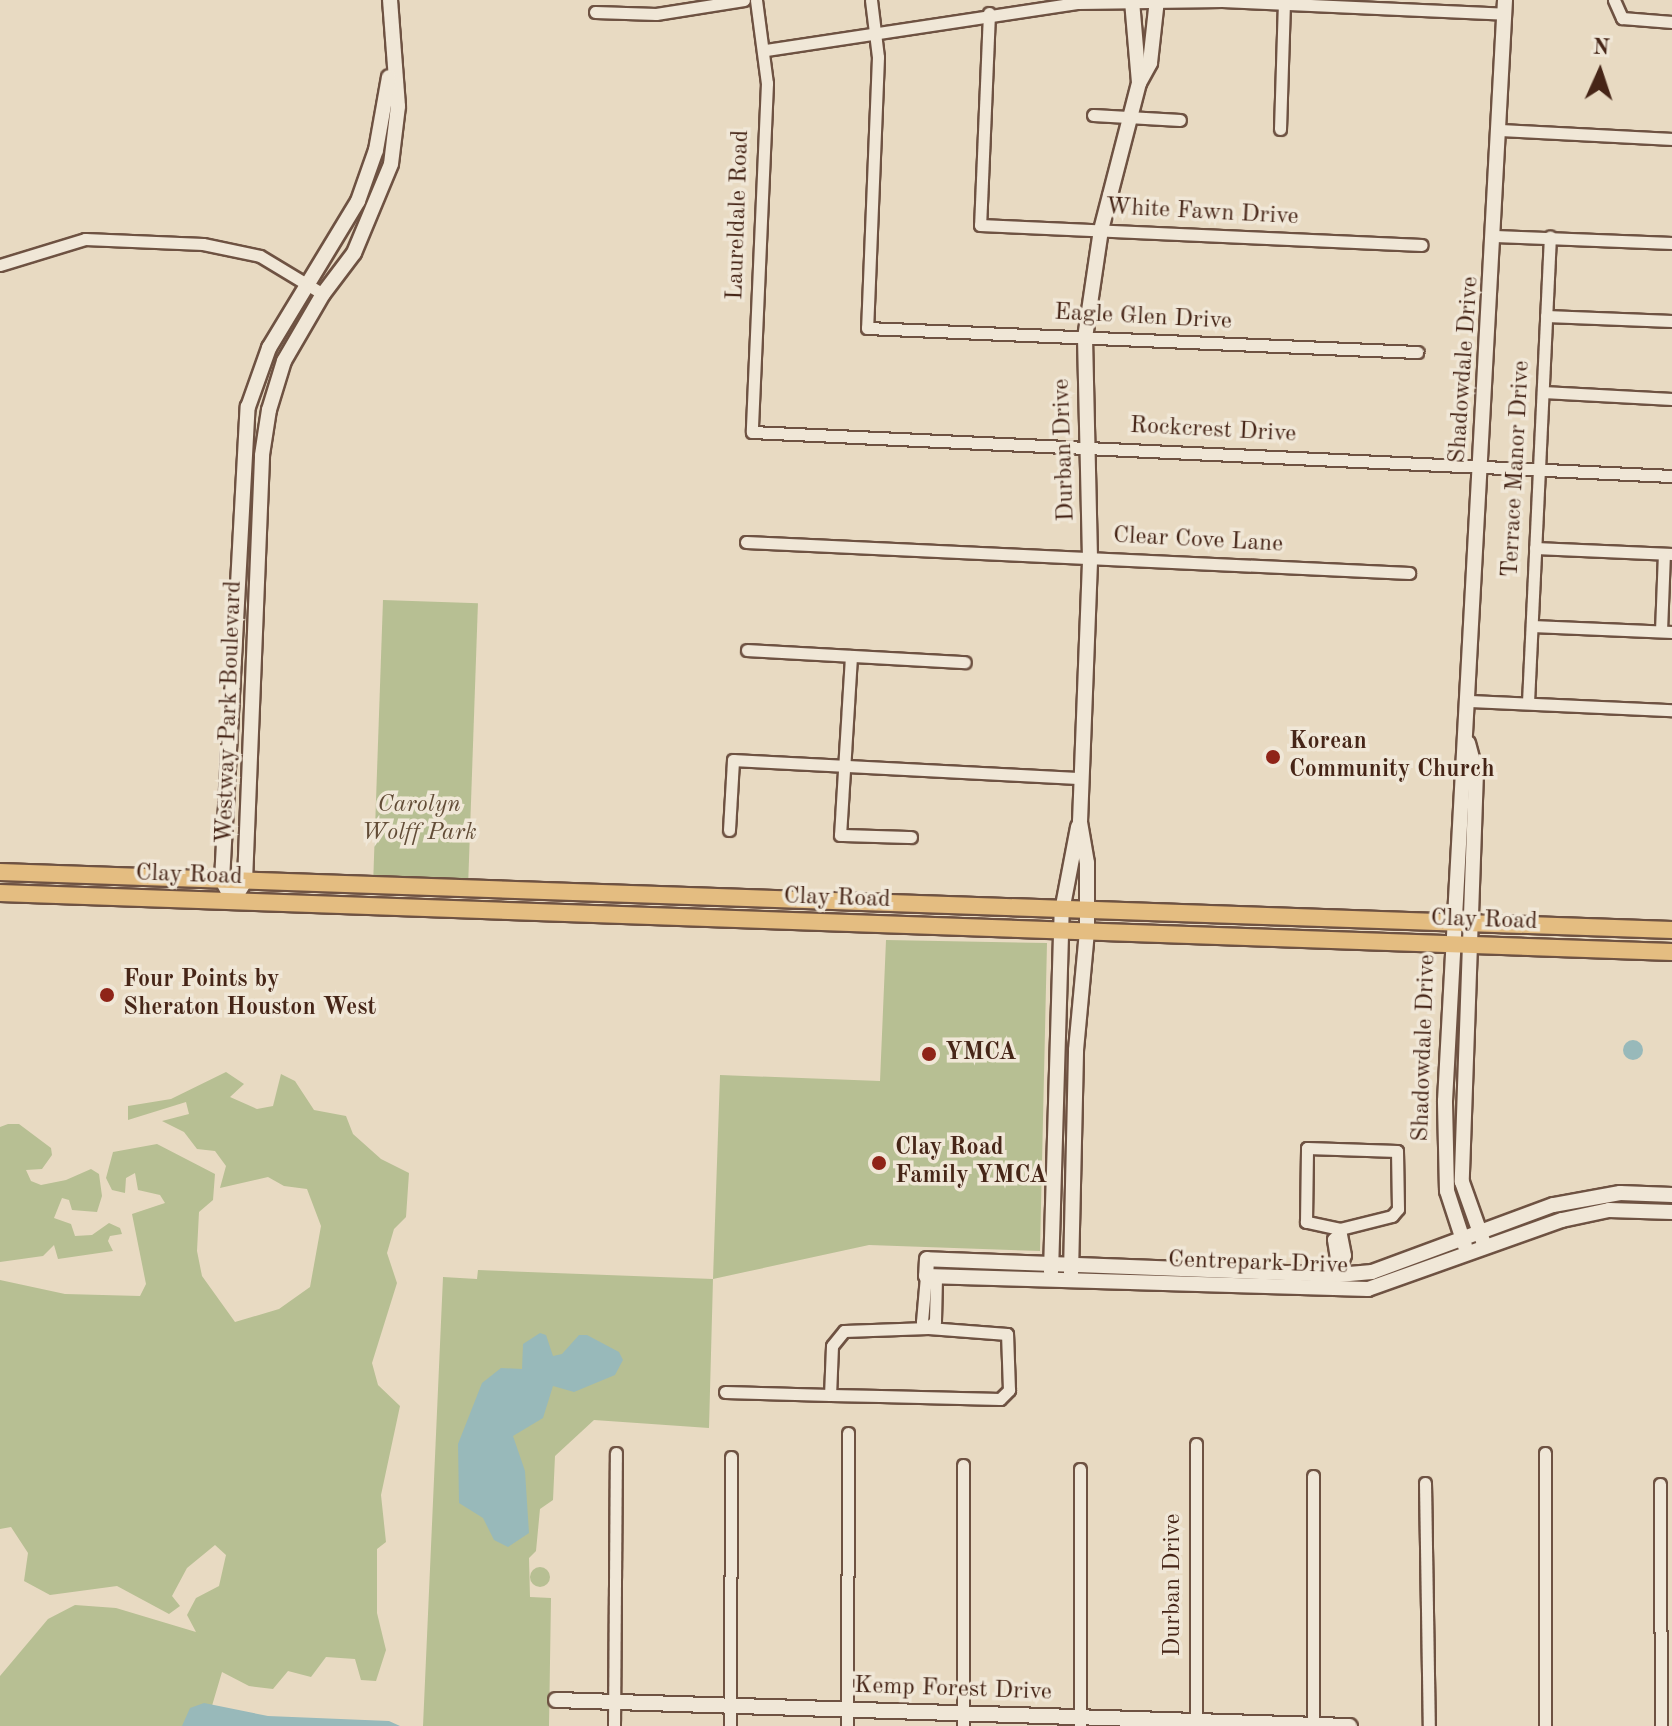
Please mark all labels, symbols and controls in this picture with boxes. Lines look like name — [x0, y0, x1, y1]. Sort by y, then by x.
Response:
north arrow — [1560, 32, 1640, 112]
text: N — [1592, 37, 1610, 59]
street label: Laureldale Road — [722, 129, 756, 301]
street label: White Fawn Drive — [1105, 194, 1299, 232]
street label: Shadowdale Drive — [1444, 275, 1486, 465]
street label: Eagle Glen Drive — [1053, 299, 1233, 337]
street label: Terrace Manor Drive — [1497, 360, 1537, 578]
street label: Durban Drive — [1048, 378, 1082, 522]
street label: Rockcrest Drive — [1129, 412, 1297, 450]
street label: Clear Cove Lane — [1112, 522, 1284, 560]
street label: Westway Park Boulevard — [211, 580, 249, 844]
place label: Korean Community Church — [1289, 729, 1495, 785]
marker: Korean Community Church — [1264, 748, 1282, 766]
park label: Carolyn Wolff Park — [361, 792, 477, 848]
street label: Clay Road — [135, 860, 243, 892]
street label: Clay Road — [783, 883, 891, 915]
street label: Clay Road — [1430, 905, 1538, 937]
street label: Shadowdale Drive — [1407, 954, 1443, 1142]
place label: Four Points by Sheraton Houston West — [123, 967, 376, 1023]
marker: Four Points by Sheraton Houston West — [98, 986, 116, 1004]
place label: YMCA — [945, 1040, 1017, 1068]
marker: YMCA — [920, 1045, 938, 1063]
place label: Clay Road Family YMCA — [895, 1135, 1047, 1191]
marker: Clay Road Family YMCA — [870, 1154, 888, 1172]
street label: Centrepark Drive — [1167, 1246, 1349, 1282]
street label: Durban Drive — [1160, 1514, 1188, 1656]
street label: Kemp Forest Drive — [854, 1672, 1052, 1708]

